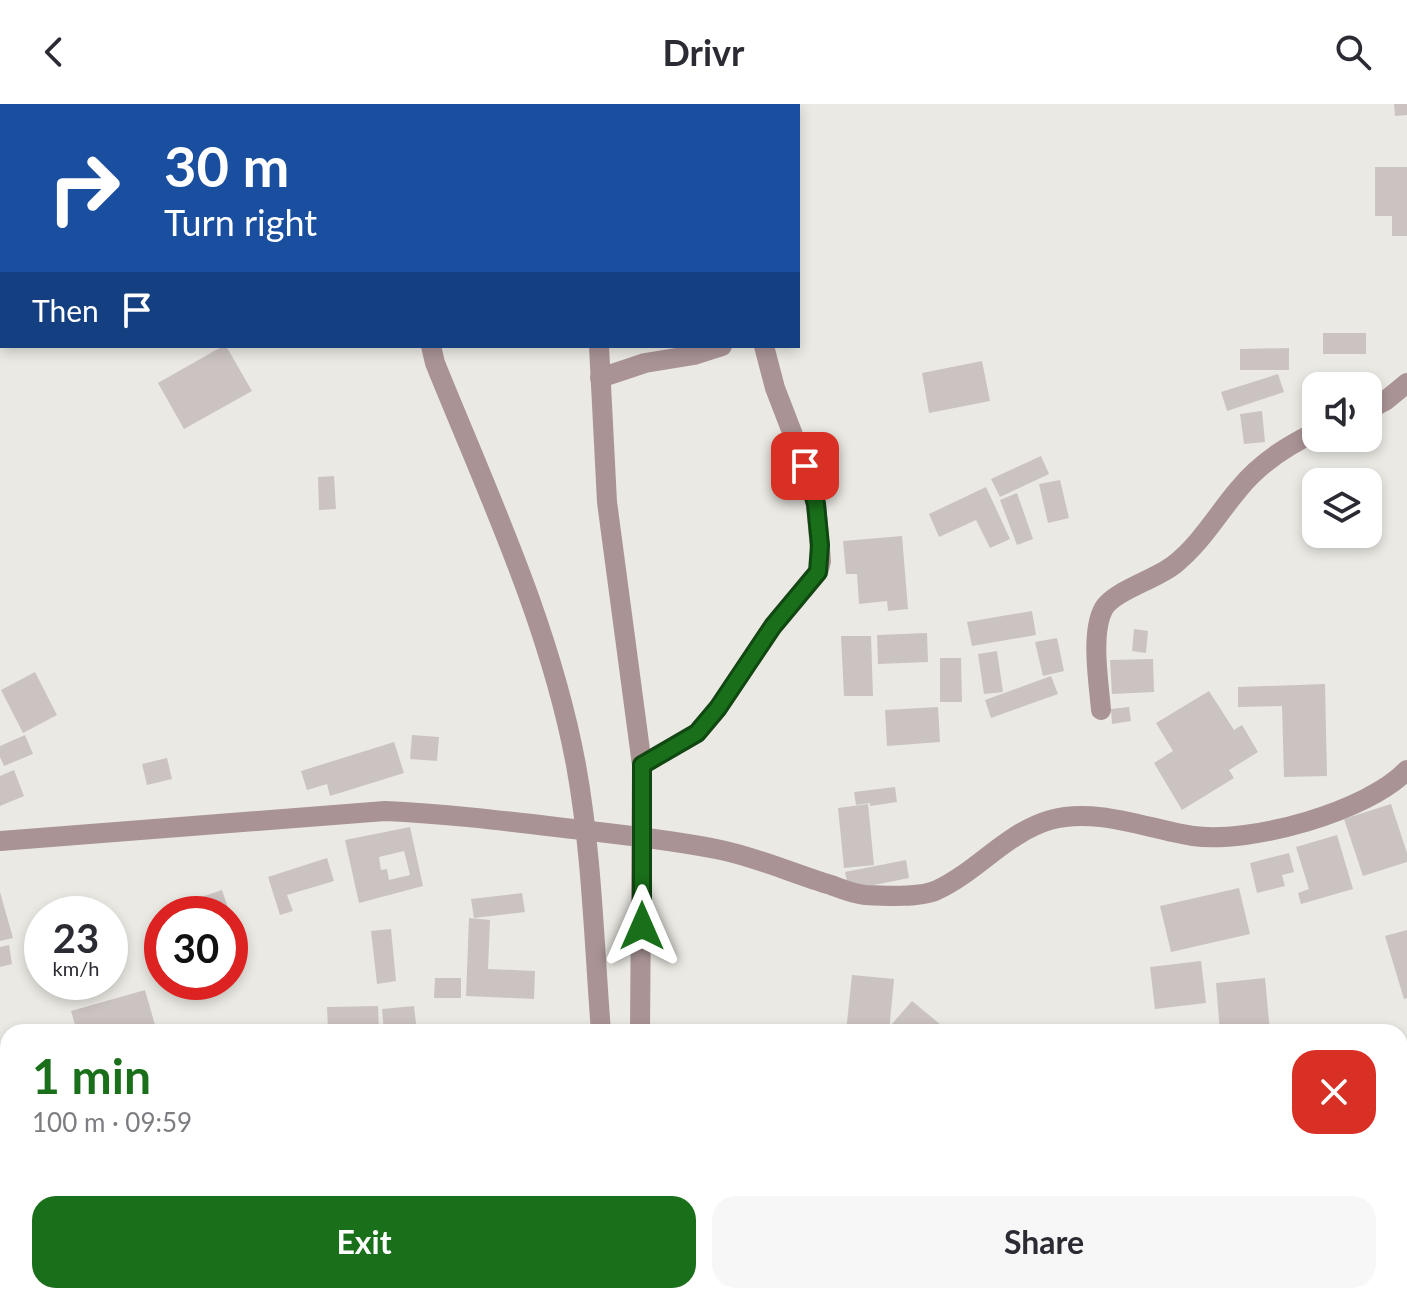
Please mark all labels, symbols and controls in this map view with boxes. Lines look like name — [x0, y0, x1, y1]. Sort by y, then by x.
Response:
icon: back — [32, 30, 76, 74]
text: Drivr — [662, 30, 745, 74]
icon: search — [1331, 30, 1375, 74]
text: 30 m — [164, 132, 289, 199]
icon: right — [32, 136, 136, 240]
text: Turn right — [164, 200, 317, 244]
icon: arrive — [115, 288, 159, 332]
text: Then — [32, 292, 99, 328]
map controls — [1302, 372, 1382, 548]
button: sound — [1302, 372, 1382, 452]
pin — [771, 432, 839, 500]
icon: arrive — [783, 444, 827, 488]
button: layers — [1302, 468, 1382, 548]
position arrow — [600, 884, 684, 968]
speed limit sign: 30 — [144, 896, 248, 1000]
text: 23 — [53, 914, 99, 962]
text: km/h — [53, 956, 99, 980]
text: 1 min — [32, 1047, 151, 1104]
button: close — [1292, 1050, 1376, 1134]
text: 100 m · 09:59 — [32, 1106, 192, 1138]
button: Exit — [32, 1196, 696, 1288]
button: Share — [712, 1196, 1376, 1288]

